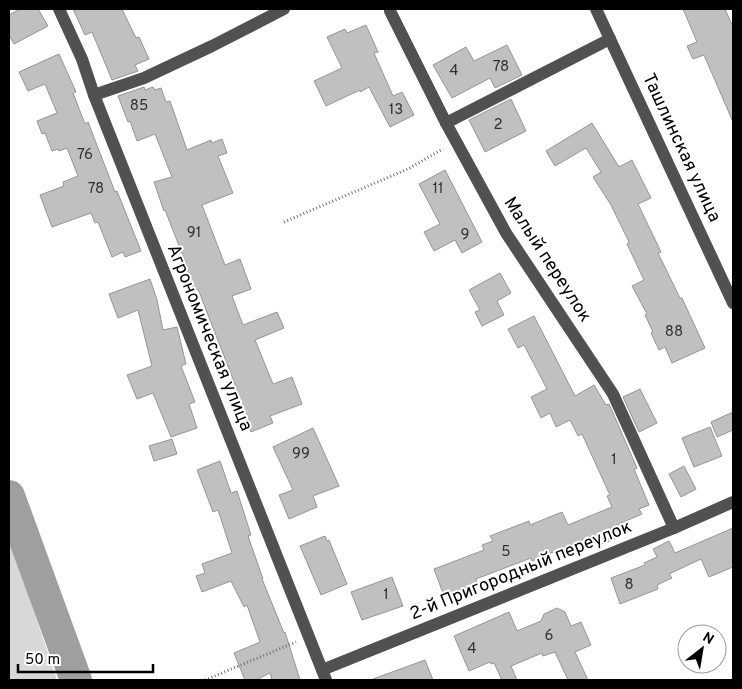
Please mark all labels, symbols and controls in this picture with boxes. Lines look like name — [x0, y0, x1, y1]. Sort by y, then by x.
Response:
house number: 78 — [493, 58, 509, 77]
house number: 4 — [449, 62, 459, 81]
street label: Ташлинская улица — [637, 70, 725, 226]
house number: 85 — [130, 97, 148, 116]
house number: 13 — [389, 101, 403, 120]
house number: 2 — [493, 116, 503, 135]
house number: 76 — [77, 146, 93, 165]
house number: 78 — [88, 180, 104, 199]
house number: 11 — [432, 180, 444, 199]
street label: Малый переулок — [498, 193, 596, 327]
house number: 91 — [187, 224, 201, 243]
house number: 9 — [461, 226, 469, 245]
street label: Агрономическая улица — [161, 241, 257, 435]
house number: 88 — [665, 323, 683, 342]
house number: 99 — [292, 445, 310, 464]
house number: 1 — [611, 451, 617, 470]
street label: 2-й Пригородный переулок — [407, 516, 635, 626]
house number: 5 — [501, 543, 511, 562]
house number: 8 — [624, 576, 634, 595]
house number: 1 — [383, 586, 389, 605]
north arrow — [677, 624, 727, 674]
house number: 6 — [545, 627, 554, 646]
text: N — [699, 629, 717, 649]
house number: 4 — [467, 640, 477, 659]
scale bar — [18, 642, 152, 674]
text: 50 m — [25, 651, 60, 670]

